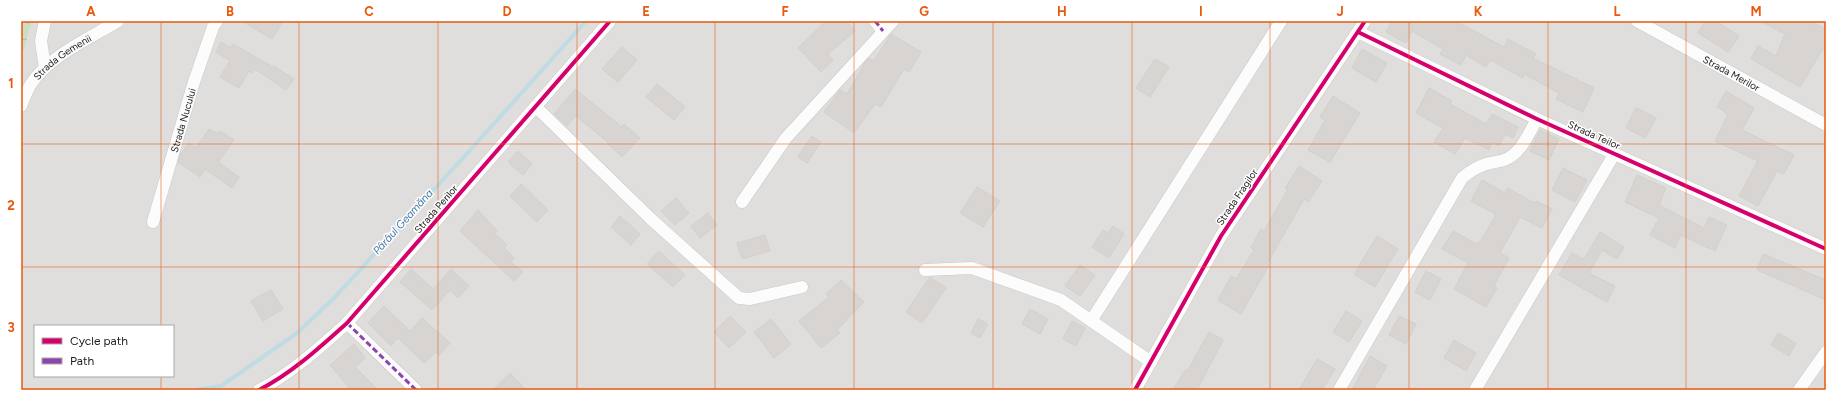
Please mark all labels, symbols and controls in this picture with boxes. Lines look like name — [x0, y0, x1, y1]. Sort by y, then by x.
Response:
text: A — [86, 4, 96, 19]
text: B — [226, 4, 234, 19]
text: C — [364, 4, 374, 19]
text: D — [502, 4, 512, 19]
text: E — [642, 4, 650, 19]
text: F — [781, 4, 789, 19]
text: G — [919, 4, 929, 19]
text: H — [1057, 4, 1067, 19]
text: I — [1199, 4, 1203, 19]
text: J — [1336, 4, 1344, 19]
text: K — [1474, 4, 1483, 19]
text: L — [1614, 4, 1621, 19]
text: M — [1750, 4, 1762, 19]
street label: Strada Gemenii — [30, 31, 94, 82]
street label: Strada Merilor — [1701, 52, 1763, 94]
text: 1 — [8, 76, 14, 91]
street label: Strada Nucului — [167, 87, 198, 154]
street label: Strada Teilor — [1566, 118, 1623, 153]
street label: Strada Fragilor — [1213, 166, 1261, 228]
street label: Strada Perilor — [411, 182, 461, 236]
water label: Pârâul Geamăna — [370, 186, 436, 257]
text: 2 — [7, 198, 15, 213]
text: 3 — [7, 320, 15, 335]
legend — [34, 325, 174, 377]
text: Cycle path — [70, 334, 128, 348]
text: Path — [70, 354, 94, 368]

